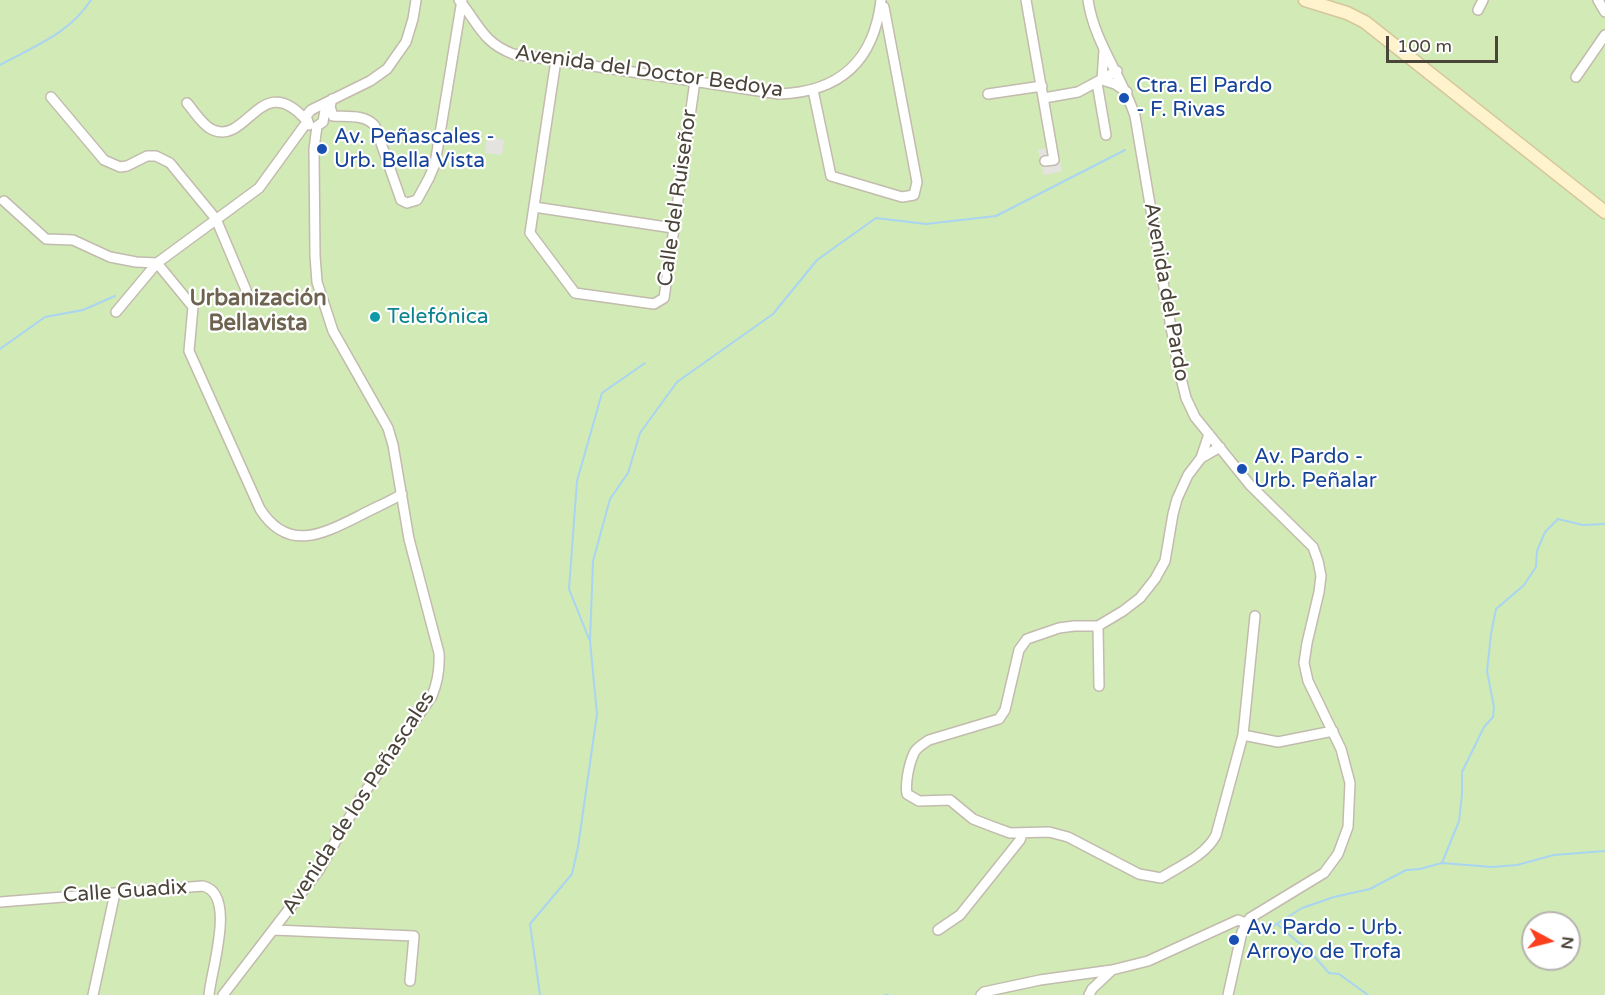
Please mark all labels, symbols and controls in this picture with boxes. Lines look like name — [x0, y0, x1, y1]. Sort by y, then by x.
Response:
scale bar — [1389, 24, 1502, 62]
text: 100 m — [1397, 35, 1452, 57]
street label: Avenida del Doctor Bedoya — [513, 41, 785, 103]
place label: Ctra. El Pardo - F. Rivas — [1136, 73, 1272, 123]
marker: Ctra. El Pardo - F. Rivas — [1117, 91, 1131, 105]
street label: Calle del Ruiseñor — [653, 108, 703, 288]
place label: Av. Peñascales - Urb. Bella Vista — [334, 124, 495, 174]
marker: Av. Peñascales - Urb. Bella Vista — [315, 142, 329, 156]
street label: Avenida del Pardo — [1138, 201, 1194, 383]
district label: Urbanización Bellavista — [189, 286, 327, 338]
place label: Telefónica — [387, 304, 489, 330]
marker: Telefónica — [368, 310, 382, 324]
place label: Av. Pardo - Urb. Peñalar — [1254, 444, 1377, 494]
marker: Av. Pardo - Urb. Peñalar — [1235, 462, 1249, 476]
street label: Avenida de los Peñascales — [277, 687, 441, 919]
street label: Calle Guadix — [62, 875, 188, 909]
north arrow — [1521, 911, 1581, 971]
place label: Av. Pardo - Urb. Arroyo de Trofa — [1246, 915, 1403, 965]
marker: Av. Pardo - Urb. Arroyo de Trofa — [1227, 933, 1241, 947]
text: N — [1556, 935, 1578, 951]

